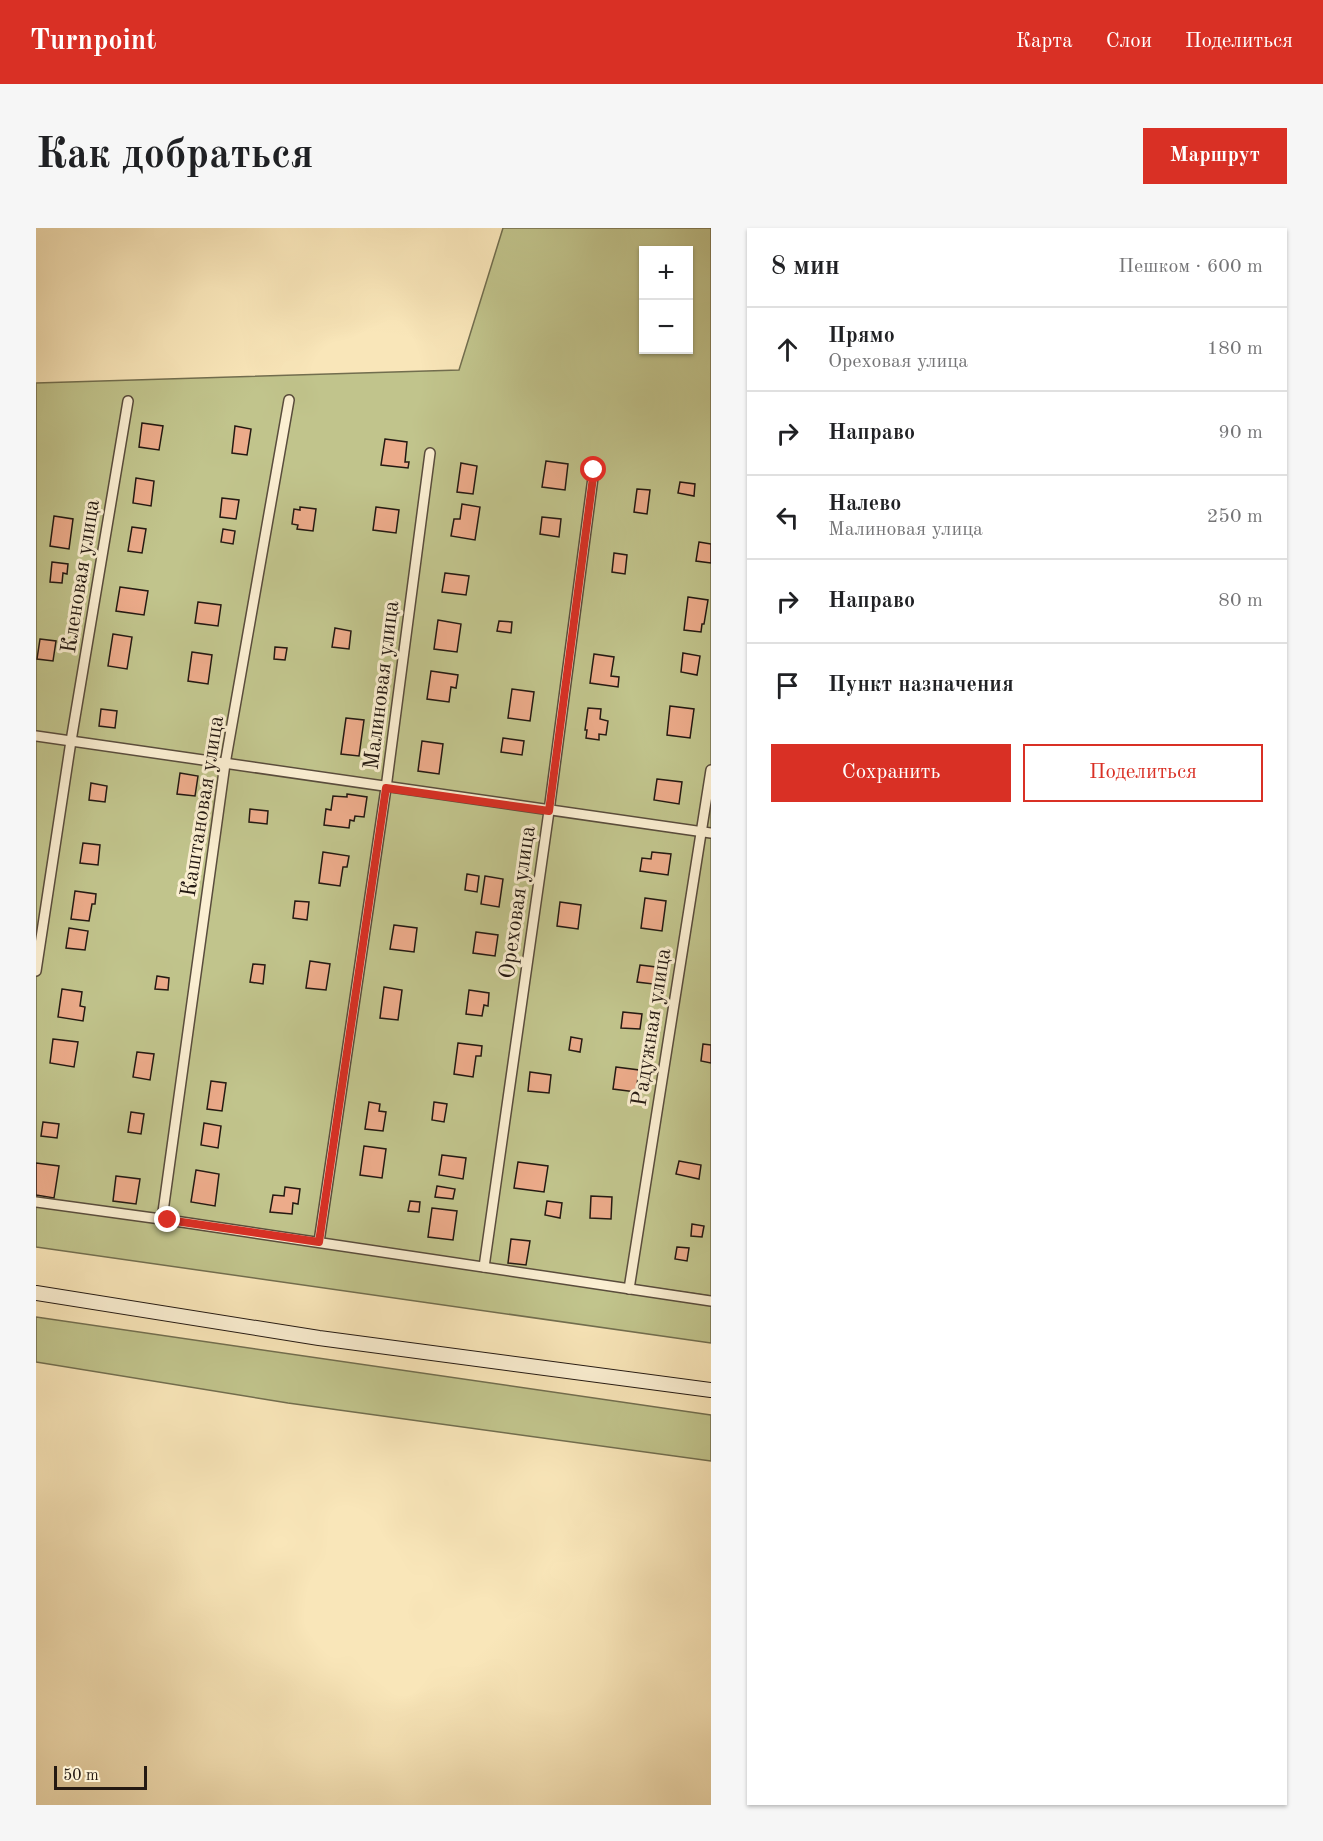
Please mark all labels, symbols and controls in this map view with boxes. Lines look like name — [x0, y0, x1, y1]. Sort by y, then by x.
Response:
text: Turnpoint — [30, 28, 157, 56]
text: Карта — [1016, 31, 1073, 52]
text: Слои — [1106, 31, 1152, 52]
text: Поделиться — [1185, 31, 1293, 52]
button: Маршрут — [1143, 128, 1287, 184]
text: Как добраться — [36, 135, 313, 177]
map controls — [639, 246, 693, 354]
button: + — [639, 246, 693, 300]
text: 8 мин — [771, 254, 840, 280]
text: Пешком · 600 m — [1118, 257, 1263, 277]
button: − — [639, 300, 693, 354]
text: Прямо — [828, 325, 895, 347]
icon: ahead — [771, 333, 804, 366]
text: 180 m — [1207, 339, 1263, 359]
text: Ореховая улица — [828, 352, 968, 372]
icon: right — [771, 417, 804, 450]
text: Направо — [828, 422, 915, 444]
text: 90 m — [1218, 423, 1263, 443]
route start — [580, 456, 606, 482]
text: Налево — [828, 493, 901, 515]
street label: Кленовая улица — [58, 498, 104, 655]
icon: left — [771, 501, 804, 534]
text: 250 m — [1207, 507, 1263, 527]
text: Малиновая улица — [828, 520, 983, 540]
icon: right — [771, 585, 804, 618]
text: Направо — [828, 590, 915, 612]
text: 80 m — [1218, 591, 1263, 611]
street label: Малиновая улица — [361, 599, 403, 771]
icon: arrive — [771, 669, 804, 702]
text: Пункт назначения — [828, 674, 1014, 696]
street label: Каштановая улица — [178, 714, 228, 898]
button: Сохранить — [771, 744, 1011, 802]
button: Поделиться — [1023, 744, 1263, 802]
street label: Ореховая улица — [496, 824, 540, 980]
street label: Радужная улица — [629, 946, 675, 1108]
route end — [154, 1206, 180, 1232]
scale bar — [54, 1763, 147, 1790]
text: 50 m — [63, 1768, 99, 1784]

